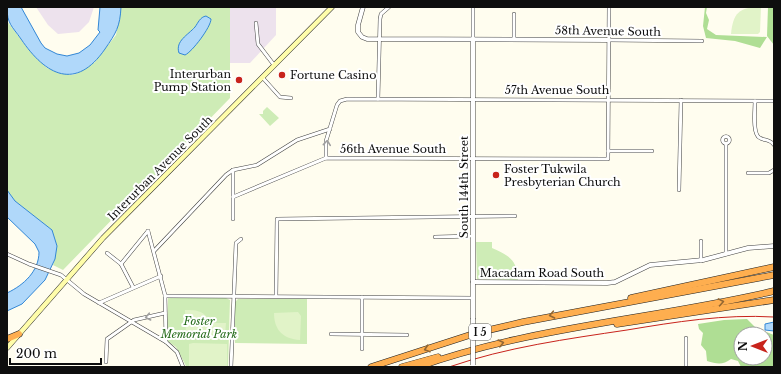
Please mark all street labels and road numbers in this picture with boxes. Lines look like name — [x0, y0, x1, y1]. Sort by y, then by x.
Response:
street label: 58th Avenue South — [555, 23, 661, 39]
street label: 57th Avenue South — [505, 83, 610, 97]
street label: Interurban Avenue South — [105, 112, 216, 223]
street label: South 144th Street — [457, 135, 471, 238]
street label: 56th Avenue South — [340, 142, 447, 156]
street label: Macadam Road South — [480, 266, 605, 280]
road number: I 5 — [469, 324, 491, 340]

